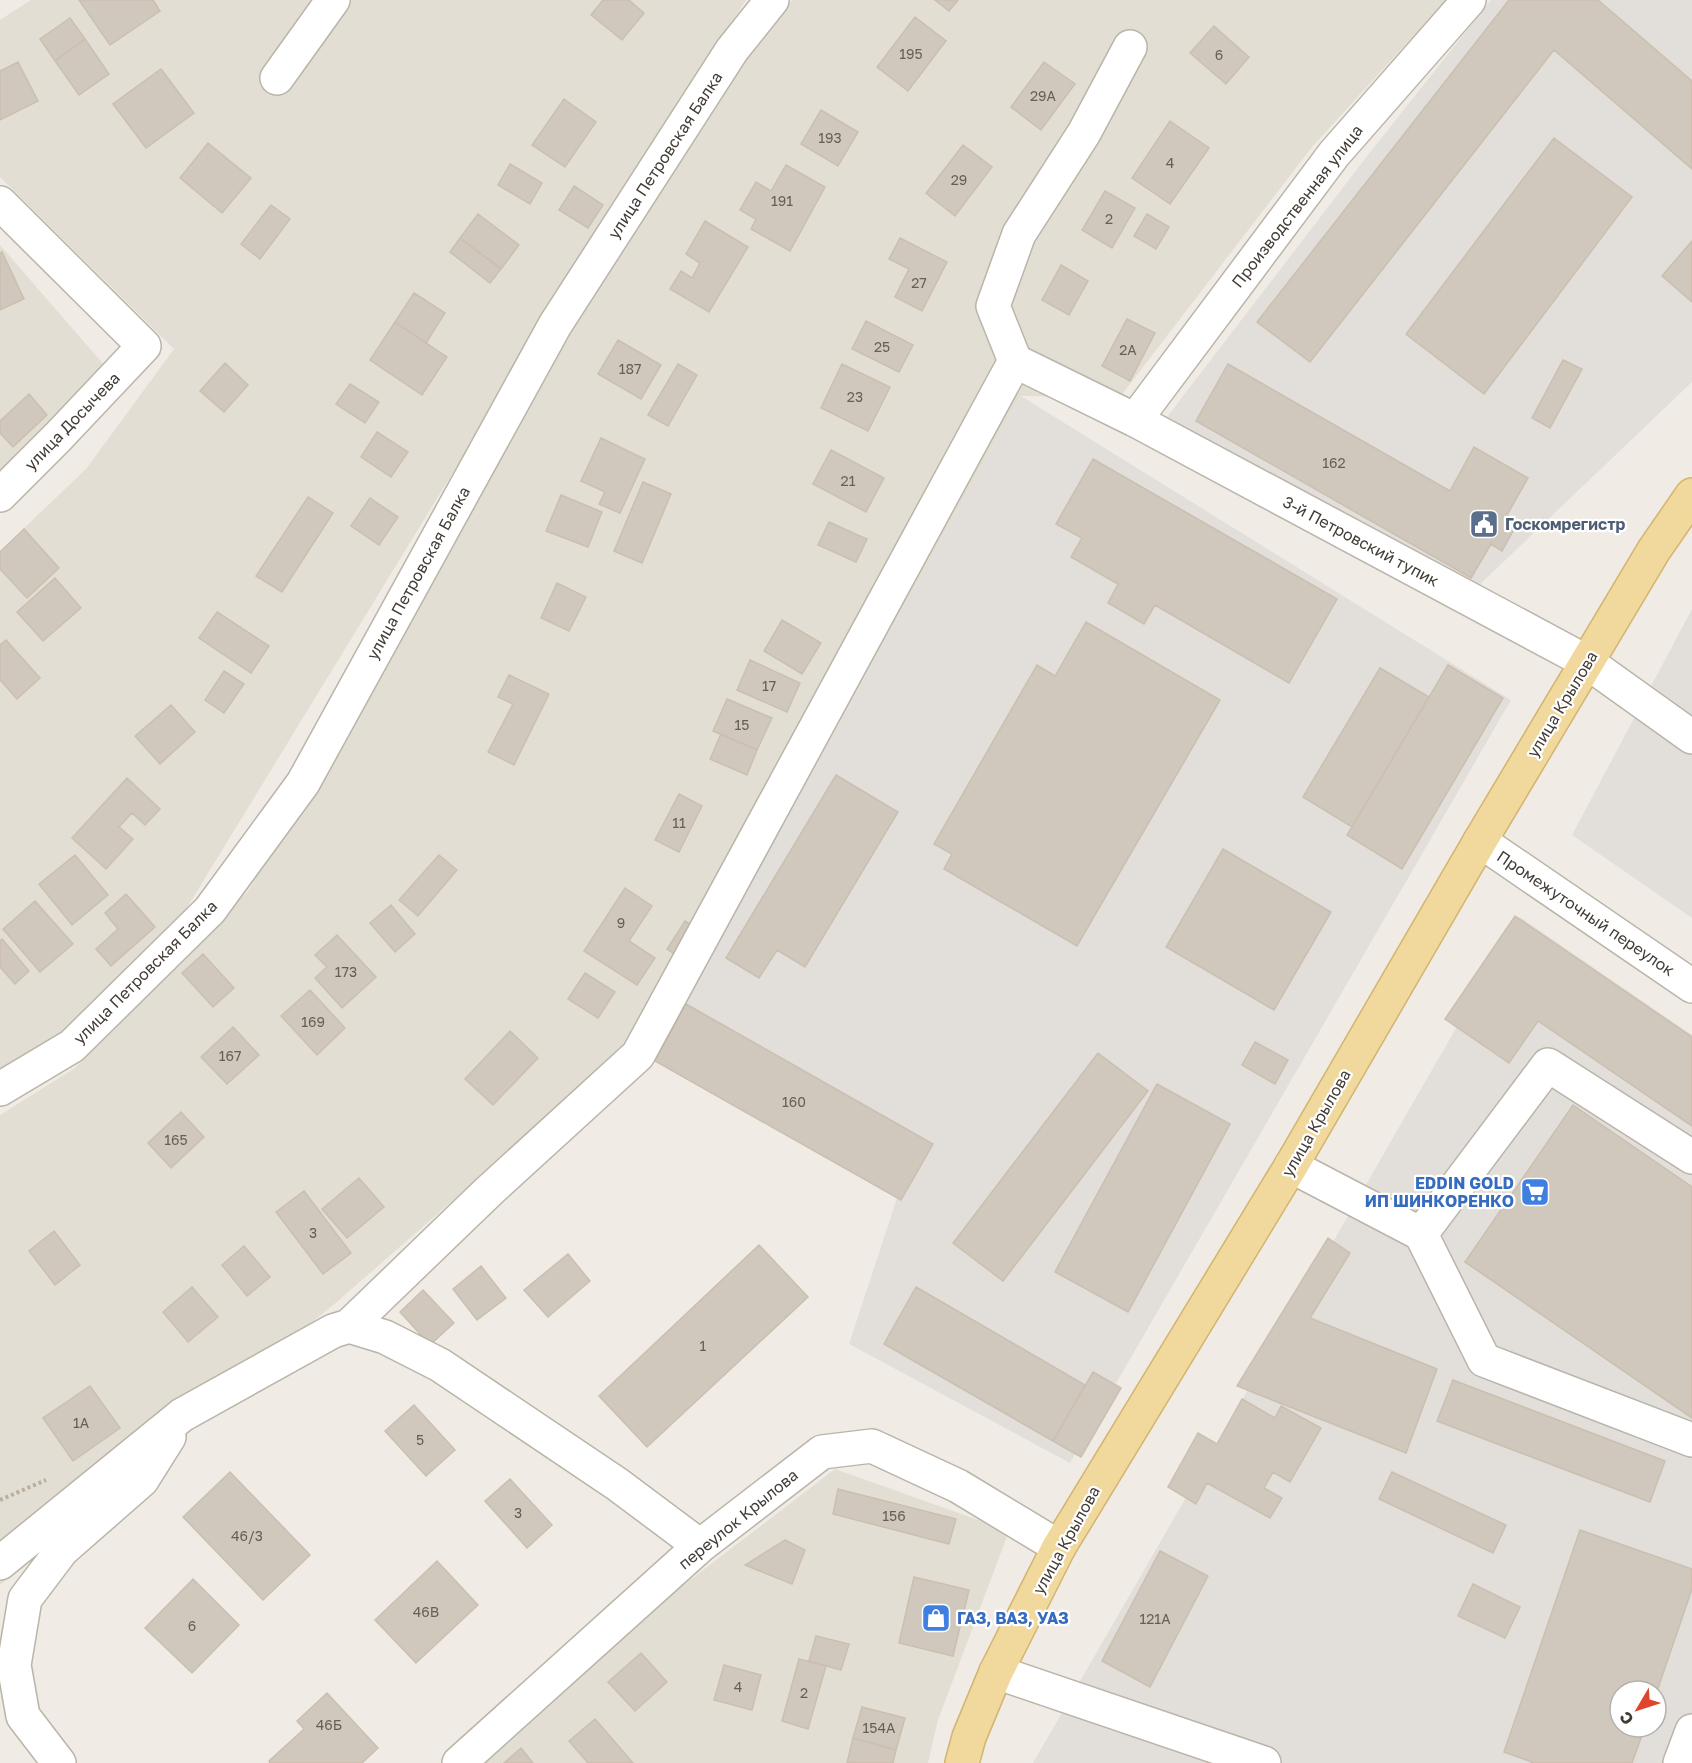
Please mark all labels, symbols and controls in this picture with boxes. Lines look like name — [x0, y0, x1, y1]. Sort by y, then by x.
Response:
house number: 195 — [899, 45, 923, 62]
house number: 6 — [1215, 46, 1223, 63]
street label: улица Петровская Балка — [603, 68, 727, 242]
house number: 29А — [1030, 87, 1057, 104]
street label: Производственная улица — [1227, 121, 1367, 291]
house number: 193 — [818, 129, 842, 146]
house number: 4 — [1166, 154, 1174, 171]
house number: 29 — [951, 171, 967, 188]
house number: 191 — [771, 192, 793, 209]
house number: 2 — [1105, 210, 1113, 227]
house number: 27 — [911, 274, 927, 291]
house number: 25 — [874, 338, 890, 355]
house number: 2А — [1119, 341, 1137, 358]
house number: 187 — [619, 360, 641, 377]
street label: улица Досычева — [20, 368, 124, 474]
house number: 23 — [847, 388, 863, 405]
house number: 162 — [1322, 454, 1346, 471]
house number: 21 — [841, 472, 856, 489]
street label: улица Петровская Балка — [362, 483, 474, 663]
street label: 3-й Петровский тупик — [1280, 491, 1442, 591]
public building icon: Госкомрегистр — [1468, 508, 1500, 540]
place label: Госкомрегистр — [1505, 514, 1625, 534]
street label: улица Крылова — [1522, 647, 1602, 761]
house number: 17 — [762, 677, 776, 694]
house number: 15 — [735, 716, 749, 733]
house number: 11 — [672, 814, 686, 831]
street label: Промежуточный переулок — [1493, 846, 1679, 980]
street label: улица Петровская Балка — [69, 896, 221, 1048]
house number: 9 — [617, 914, 625, 931]
house number: 173 — [335, 963, 357, 980]
house number: 169 — [301, 1013, 325, 1030]
house number: 167 — [219, 1047, 241, 1064]
street label: улица Крылова — [1277, 1066, 1355, 1180]
house number: 160 — [782, 1093, 806, 1110]
house number: 165 — [164, 1131, 188, 1148]
place label: EDDIN GOLD ИП ШИНКОРЕНКО — [1365, 1173, 1514, 1211]
supermarket icon: EDDIN GOLD ИП ШИНКОРЕНКО — [1519, 1176, 1551, 1208]
house number: 3 — [309, 1224, 317, 1241]
house number: 1 — [700, 1337, 707, 1354]
house number: 1А — [73, 1414, 90, 1431]
house number: 5 — [416, 1431, 424, 1448]
street label: переулок Крылова — [674, 1465, 802, 1573]
street label: улица Крылова — [1028, 1482, 1104, 1598]
house number: 3 — [514, 1504, 522, 1521]
house number: 156 — [882, 1507, 906, 1524]
house number: 46/3 — [231, 1527, 263, 1544]
shop icon: ГАЗ, ВАЗ, УАЗ — [920, 1602, 952, 1634]
house number: 46В — [413, 1603, 439, 1620]
place label: ГАЗ, ВАЗ, УАЗ — [957, 1608, 1069, 1628]
house number: 121А — [1139, 1610, 1171, 1627]
house number: 6 — [188, 1617, 196, 1634]
house number: 4 — [734, 1678, 742, 1695]
north arrow — [1608, 1679, 1668, 1739]
house number: 2 — [800, 1684, 808, 1701]
text: С — [1615, 1708, 1638, 1729]
house number: 46Б — [316, 1716, 342, 1733]
house number: 154А — [863, 1719, 896, 1736]

